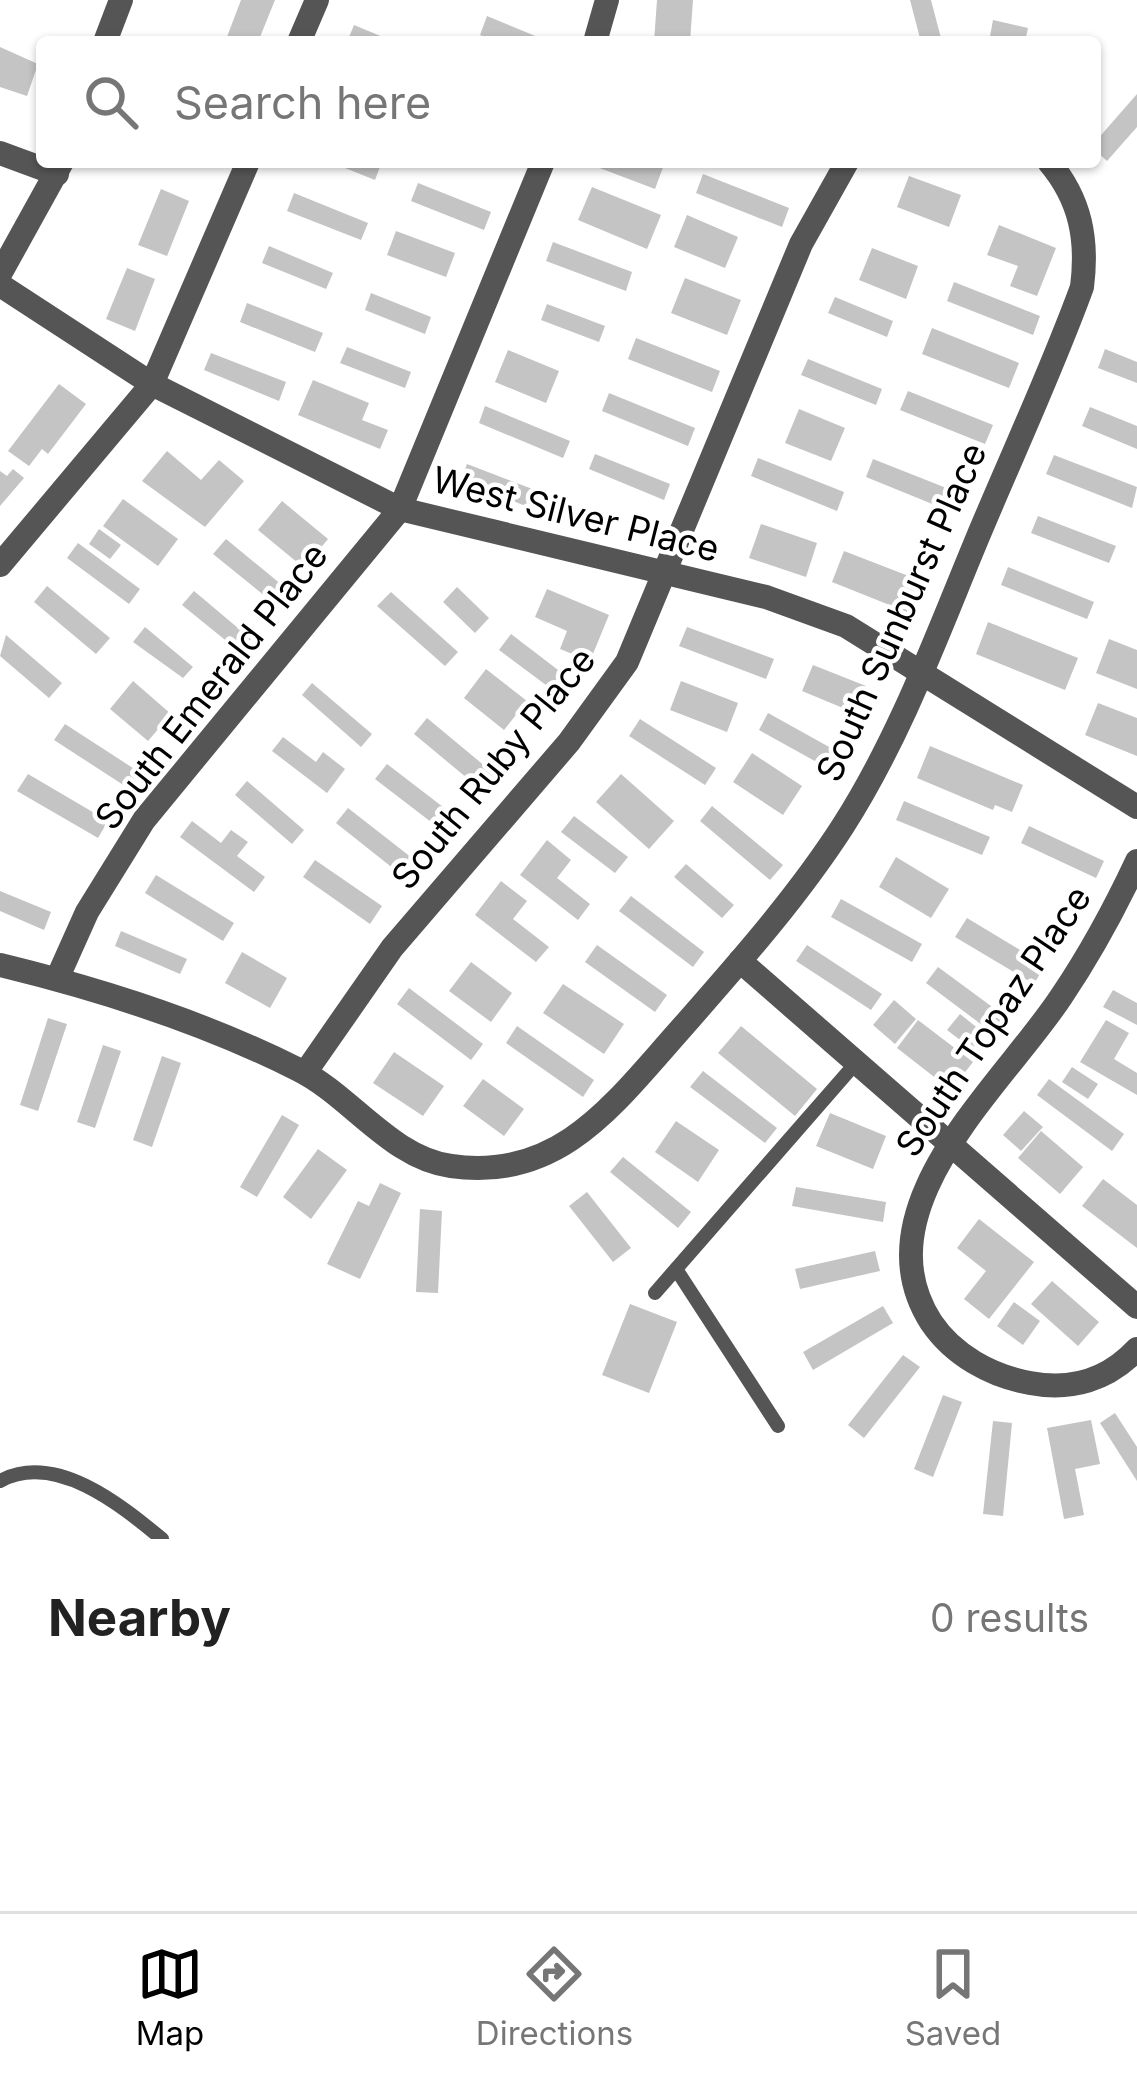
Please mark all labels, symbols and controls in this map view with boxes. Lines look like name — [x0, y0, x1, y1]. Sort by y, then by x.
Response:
search box — [36, 36, 1101, 168]
icon: search — [78, 69, 144, 135]
text: Search here — [174, 75, 431, 130]
street label: South Sunburst Place — [806, 436, 996, 788]
street label: West Silver Place — [428, 457, 724, 571]
street label: South Emerald Place — [85, 534, 337, 838]
street label: South Ruby Place — [382, 638, 604, 898]
street label: South Topaz Place — [886, 877, 1100, 1165]
text: Nearby — [48, 1587, 231, 1648]
text: 0 results — [930, 1594, 1089, 1641]
tab: Map — [136, 1941, 204, 2053]
tab: Directions — [476, 1941, 633, 2053]
tab: Saved — [905, 1941, 1001, 2053]

